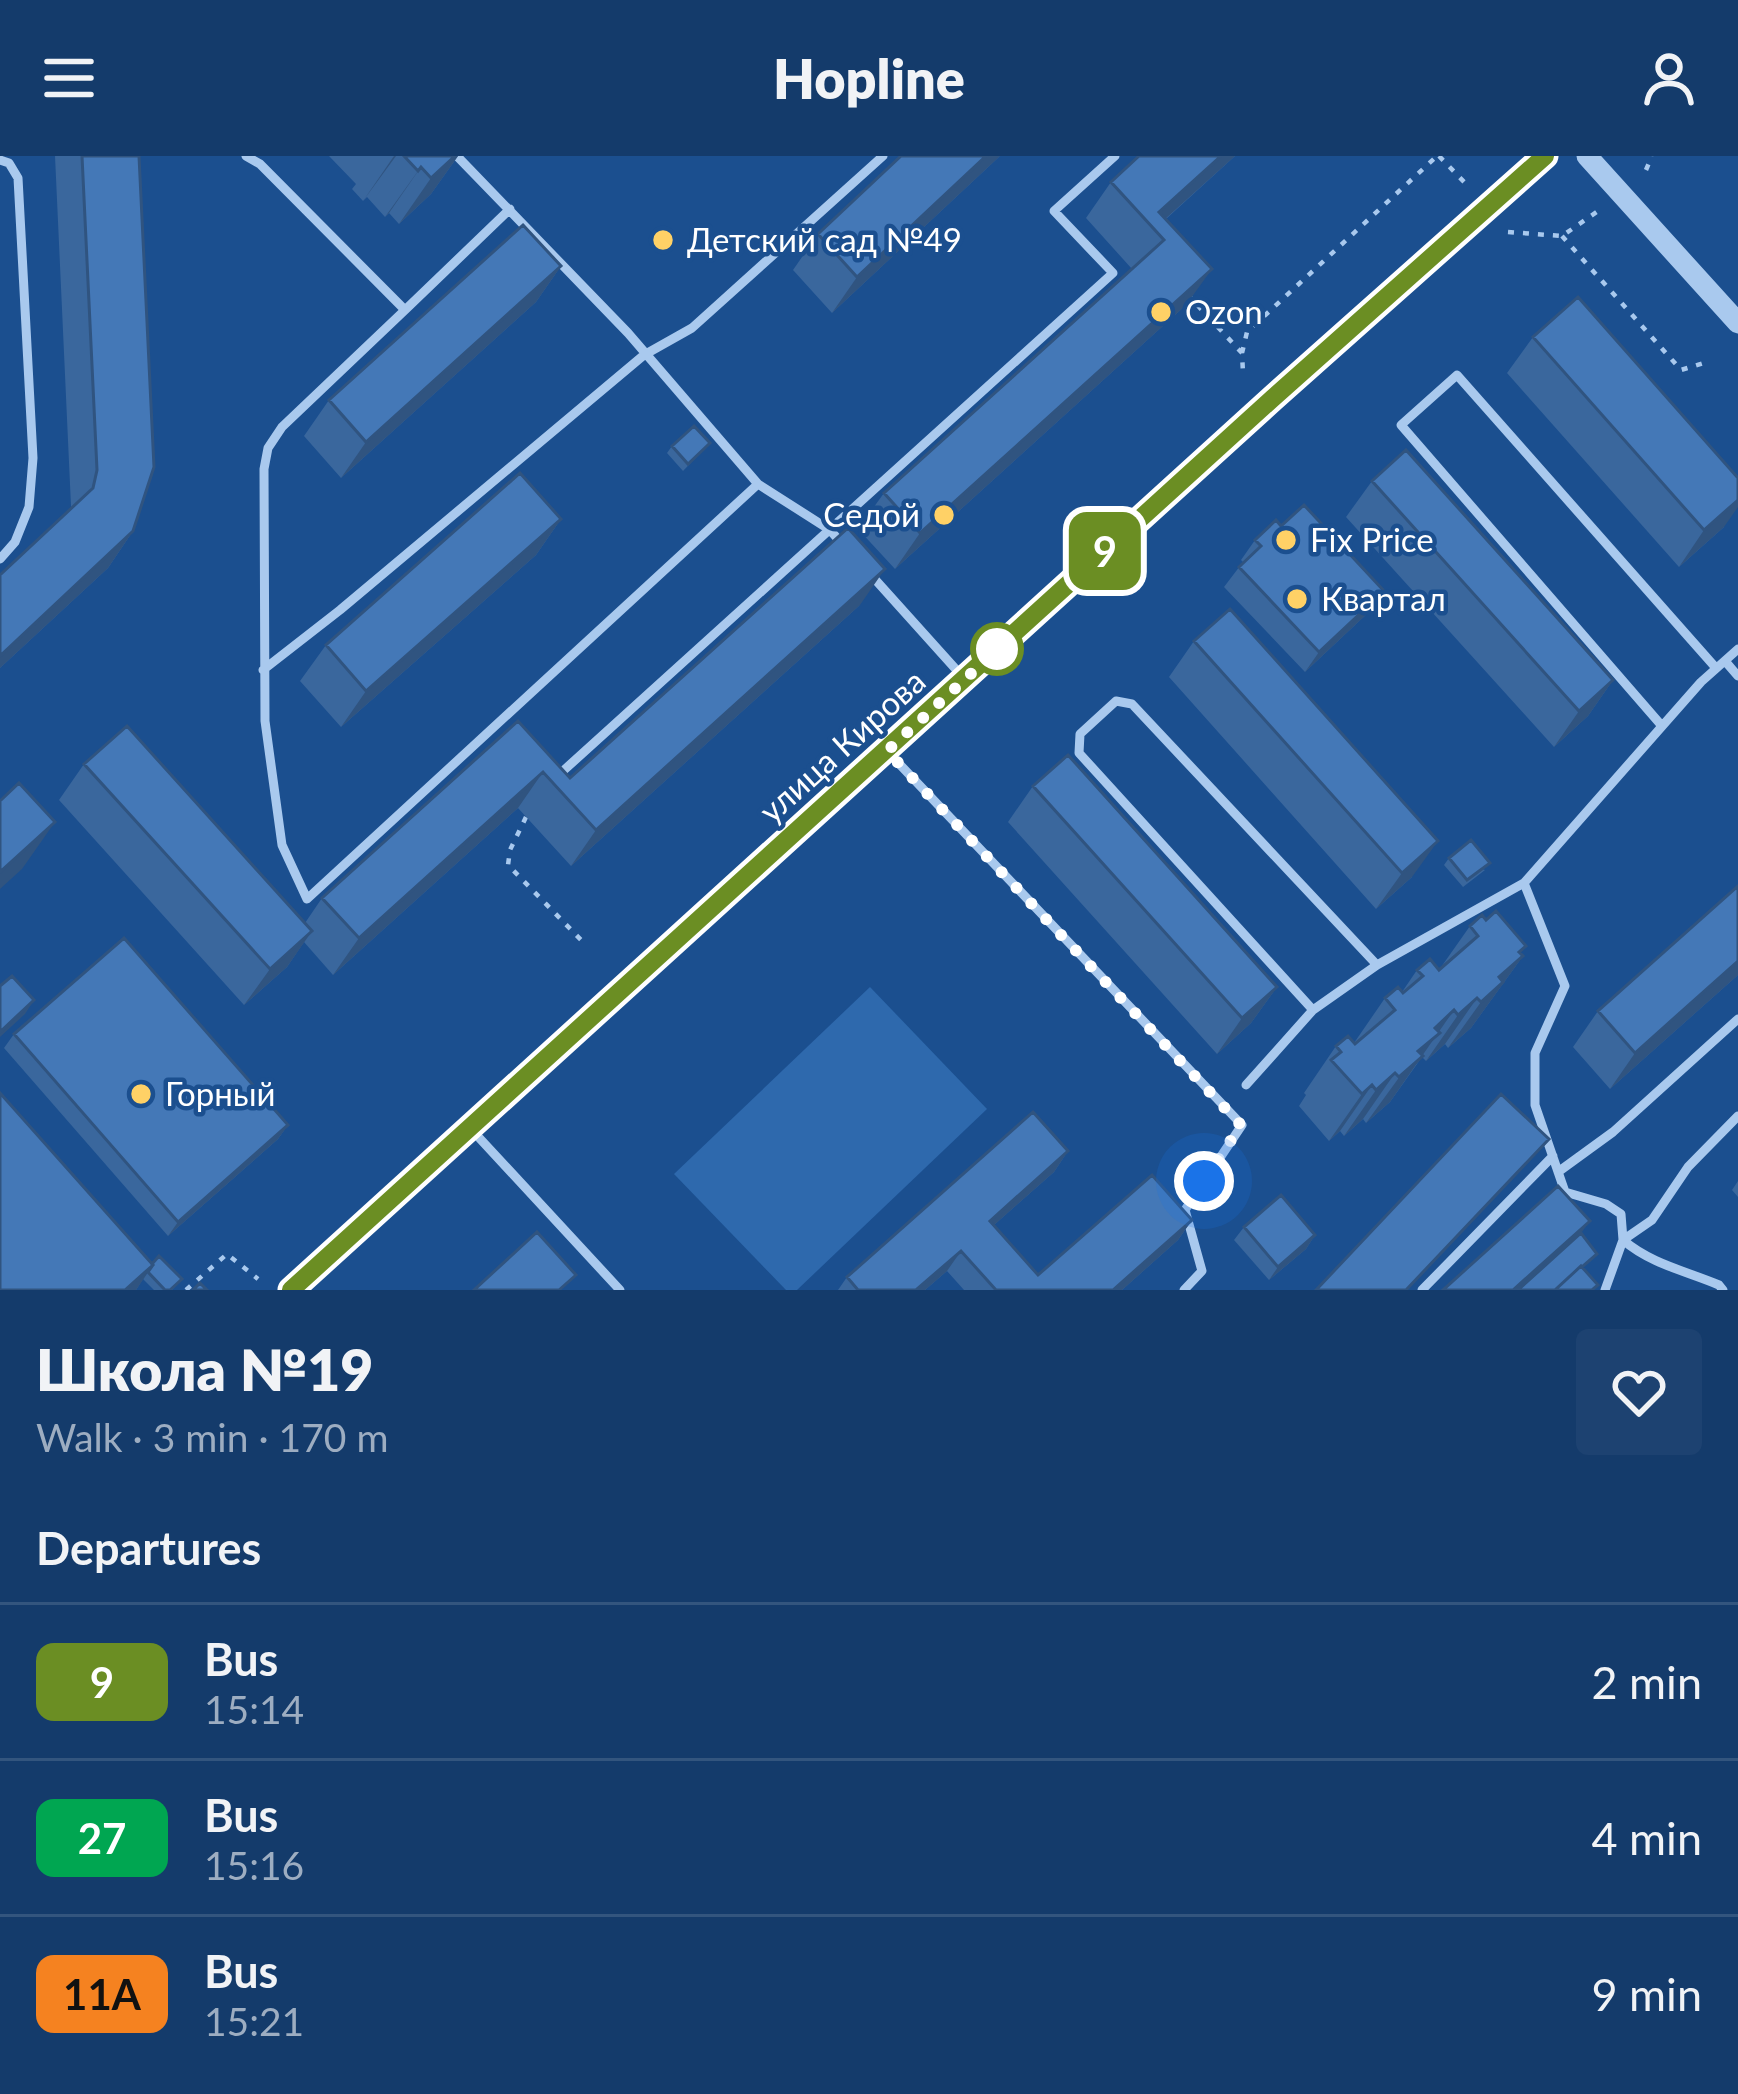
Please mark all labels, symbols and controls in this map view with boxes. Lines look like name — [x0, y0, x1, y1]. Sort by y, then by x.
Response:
icon: menu — [36, 45, 102, 111]
icon: person — [1636, 45, 1702, 111]
text: Hopline — [773, 46, 965, 111]
place label: Детский сад №49 — [687, 219, 962, 259]
marker: Детский сад №49 — [650, 227, 676, 253]
place label: Ozon — [1185, 291, 1263, 331]
marker: Ozon — [1148, 299, 1174, 325]
place label: Седой — [823, 494, 920, 534]
marker: Седой — [931, 502, 957, 528]
line badge: 9 — [1066, 512, 1144, 590]
place label: Fix Price — [1310, 519, 1434, 559]
text: 9 — [1093, 526, 1117, 576]
marker: Fix Price — [1273, 527, 1299, 553]
place label: Квартал — [1321, 578, 1446, 618]
marker: Квартал — [1284, 586, 1310, 612]
unlabelled marker — [972, 624, 1022, 674]
street label: улица Кирова — [750, 660, 933, 830]
place label: Горный — [165, 1073, 276, 1113]
marker: Горный — [128, 1081, 154, 1107]
your location — [1174, 1151, 1234, 1211]
button: heart — [1576, 1329, 1702, 1455]
text: Школа №19 — [36, 1335, 373, 1403]
text: Walk · 3 min · 170 m — [36, 1414, 389, 1460]
text: Departures — [36, 1521, 261, 1575]
text: Bus — [204, 1632, 278, 1686]
text: 2 min — [1591, 1655, 1702, 1709]
text: 9 — [90, 1657, 114, 1707]
text: 15:14 — [204, 1686, 304, 1732]
text: Bus — [204, 1788, 278, 1842]
text: 4 min — [1591, 1811, 1702, 1865]
text: 27 — [78, 1813, 126, 1863]
text: 15:16 — [204, 1842, 304, 1888]
text: Bus — [204, 1944, 278, 1998]
text: 9 min — [1591, 1967, 1702, 2021]
text: 11А — [63, 1969, 141, 2019]
text: 15:21 — [204, 1998, 304, 2044]

